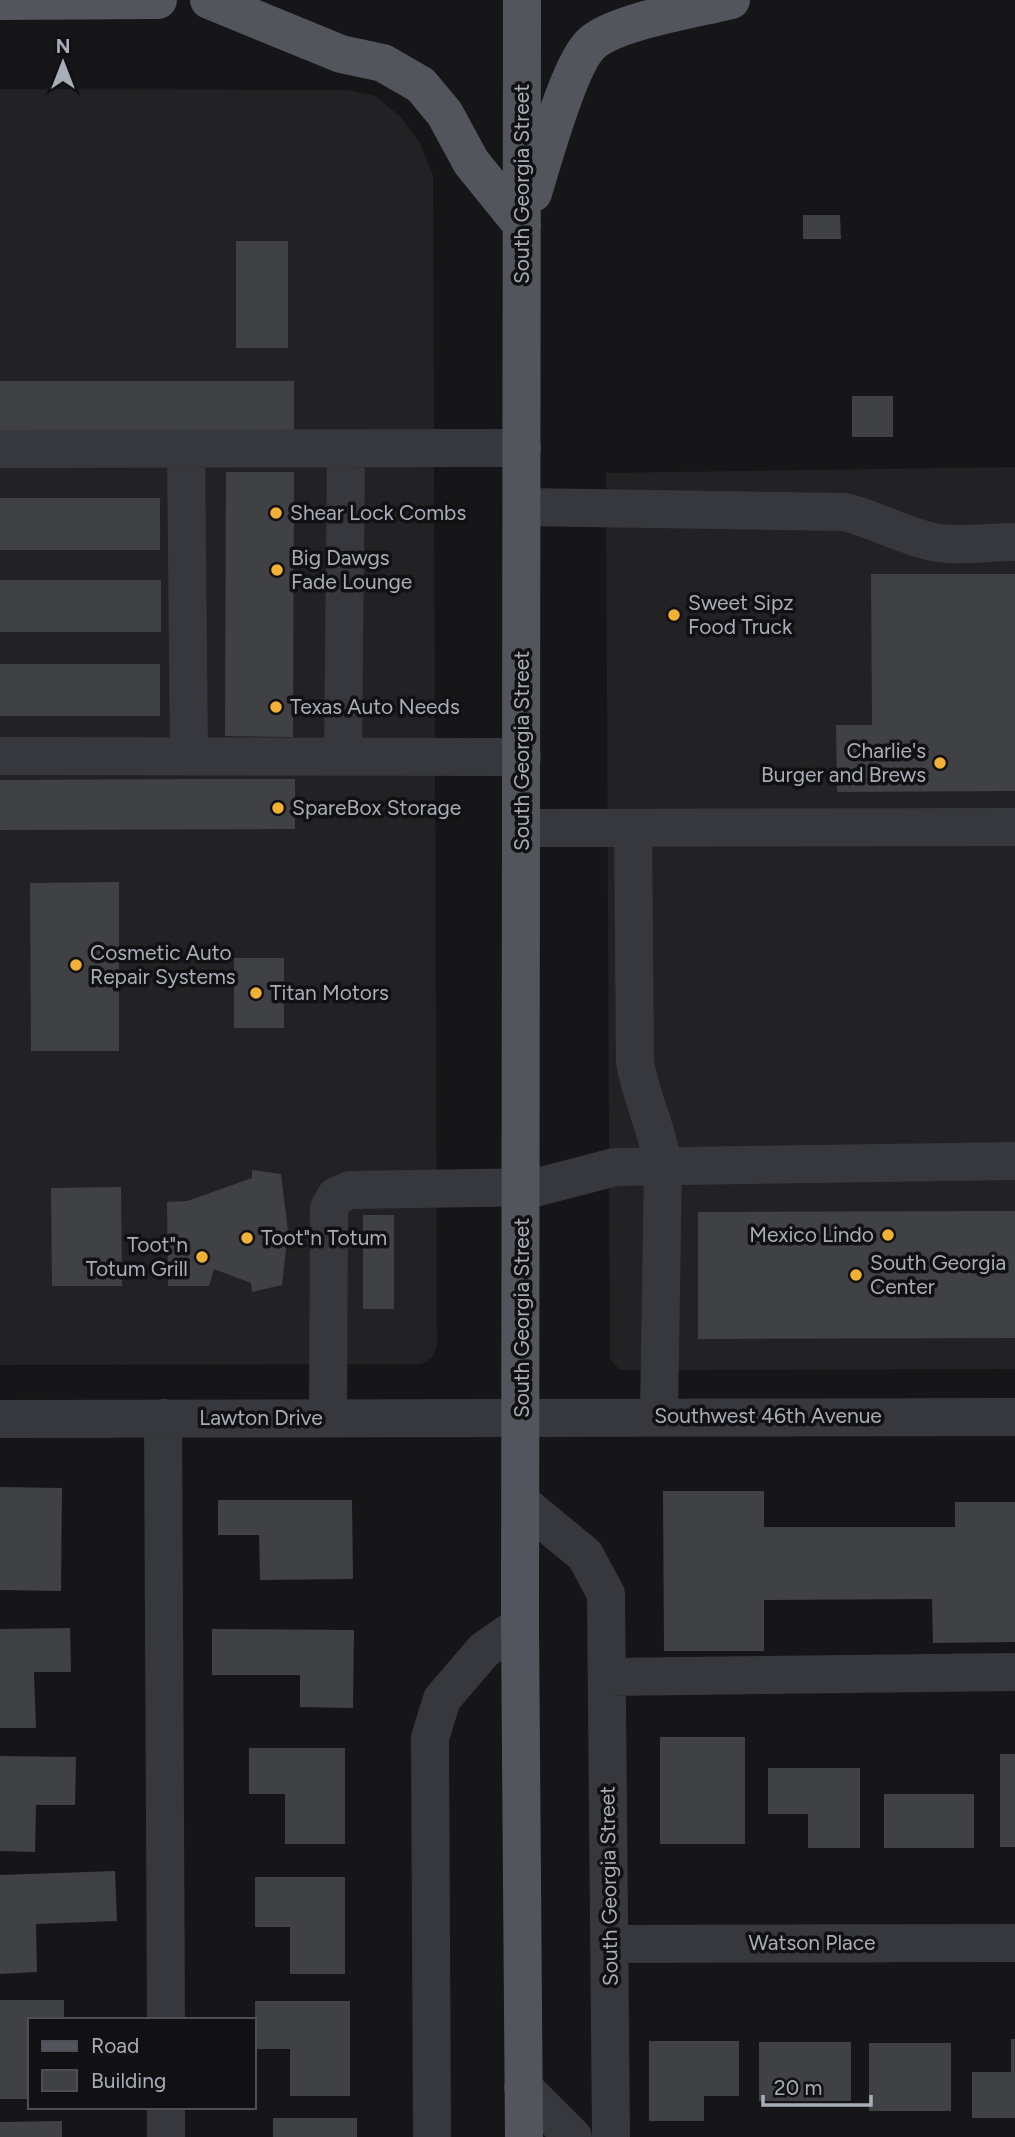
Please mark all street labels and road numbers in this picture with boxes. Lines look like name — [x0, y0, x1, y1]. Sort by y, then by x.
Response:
street label: South Georgia Street — [509, 84, 534, 284]
street label: South Georgia Street — [509, 651, 534, 851]
street label: South Georgia Street — [509, 1218, 534, 1418]
street label: Southwest 46th Avenue — [654, 1403, 882, 1428]
street label: Lawton Drive — [199, 1405, 323, 1430]
street label: South Georgia Street — [594, 1786, 623, 1986]
street label: Watson Place — [748, 1930, 876, 1955]

